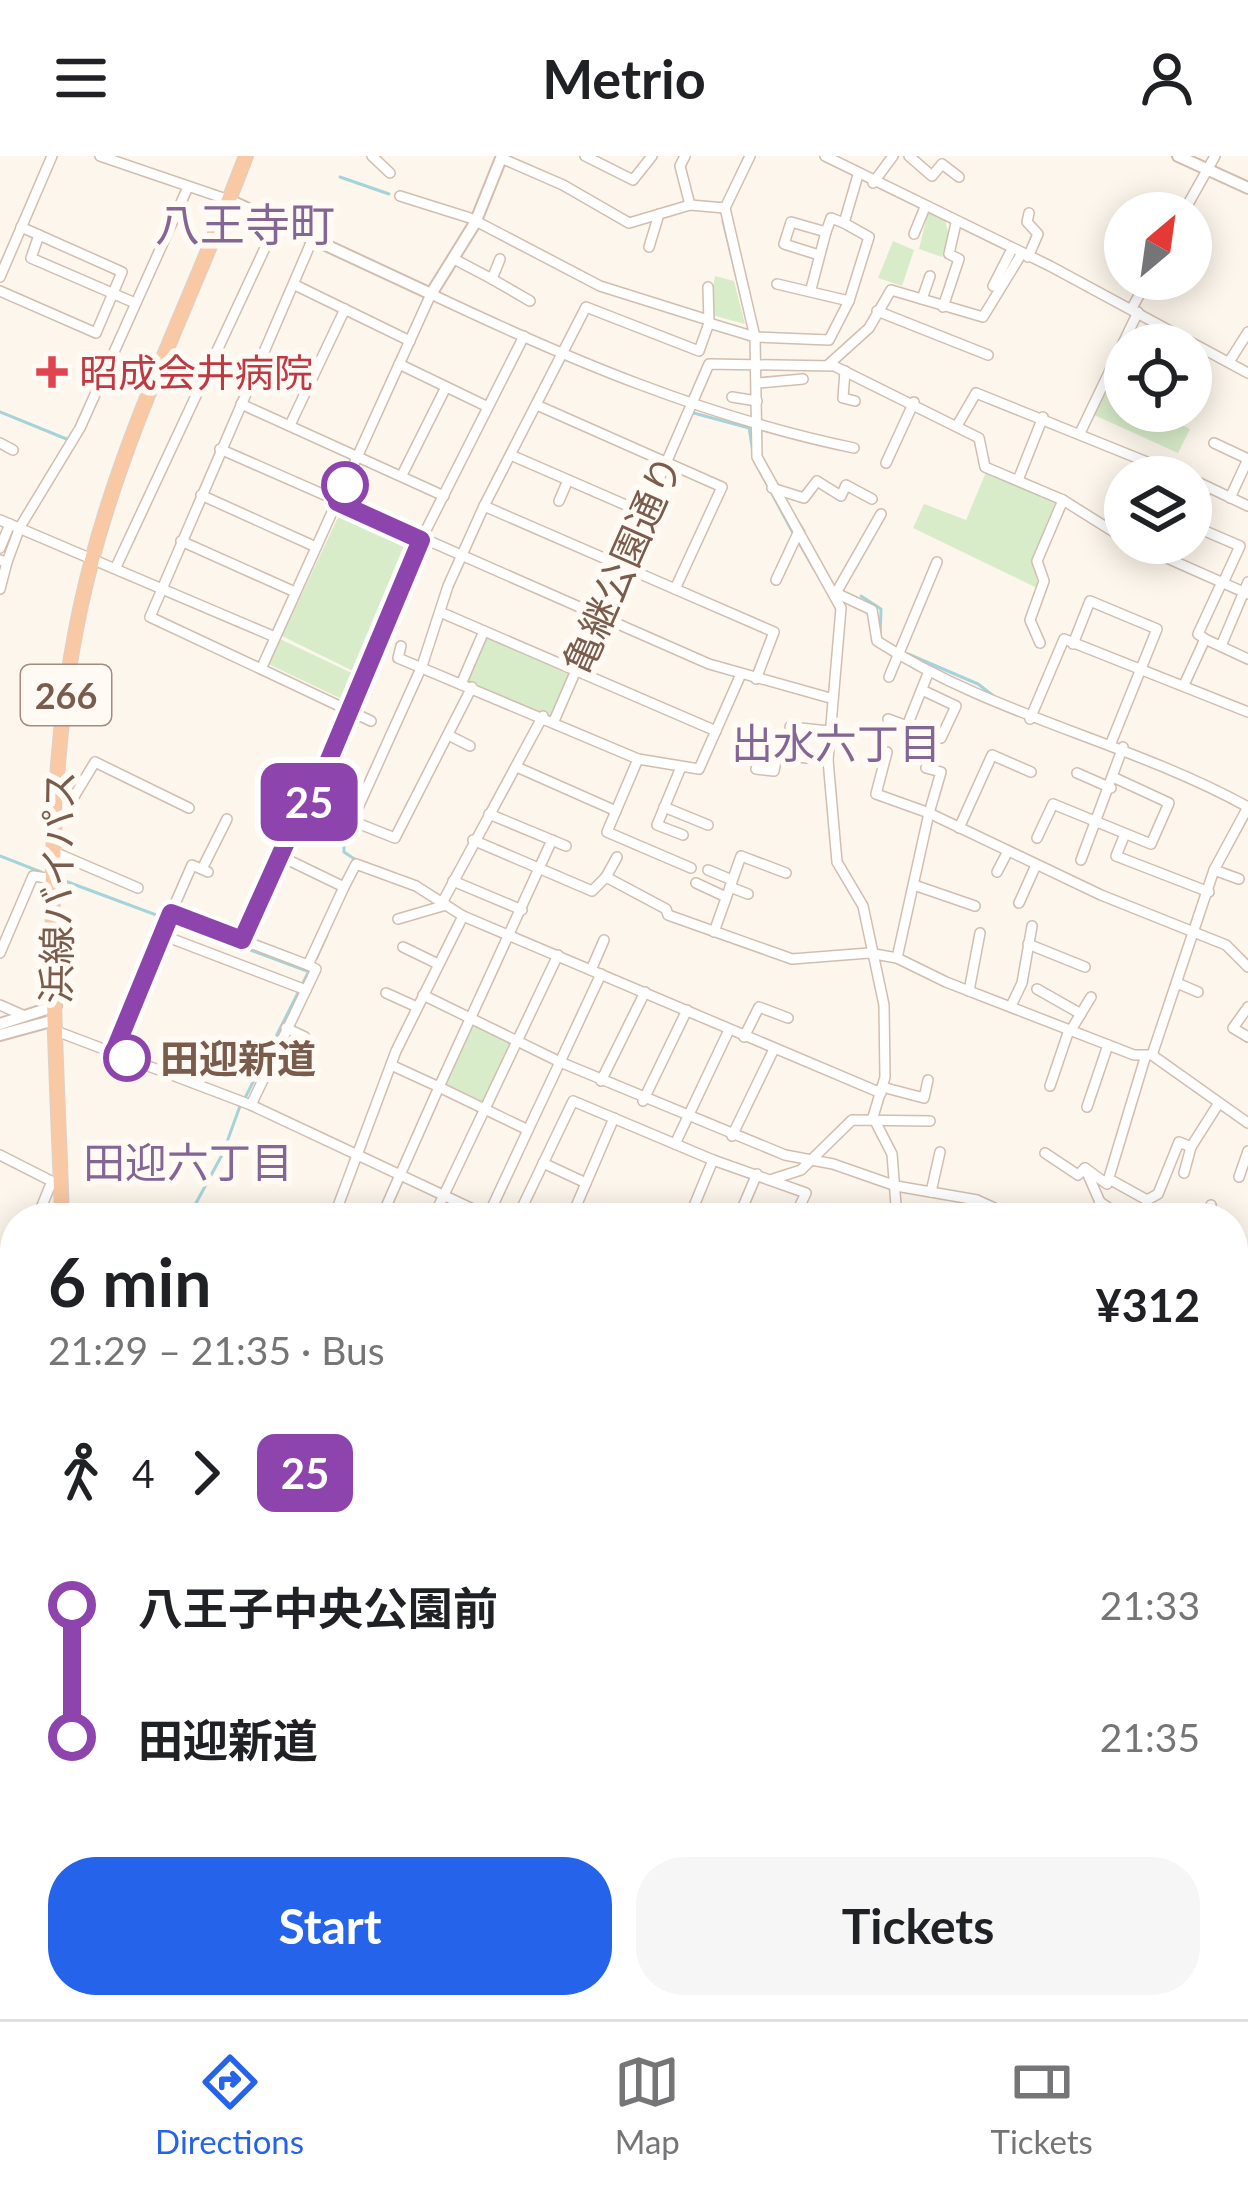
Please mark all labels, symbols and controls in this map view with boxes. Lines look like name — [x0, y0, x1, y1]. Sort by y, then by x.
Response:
icon: menu — [48, 45, 114, 111]
icon: person — [1134, 45, 1200, 111]
text: Metrio — [542, 46, 706, 111]
north arrow — [1104, 192, 1212, 300]
map controls — [1104, 192, 1212, 564]
district label: 八王寺町 — [155, 197, 335, 251]
button: locate — [1104, 324, 1212, 432]
place label: 昭成会井病院 — [79, 349, 313, 395]
marker: 昭成会井病院 — [36, 356, 68, 388]
street label: 亀継公園通り — [553, 448, 691, 680]
button: layers — [1104, 456, 1212, 564]
unlabelled marker — [323, 463, 367, 507]
road number: 266 — [21, 665, 111, 725]
district label: 出水六丁目 — [731, 718, 941, 768]
line badge: 25 — [255, 763, 363, 841]
street label: 浜線バイパス — [32, 770, 82, 1004]
text: 25 — [285, 777, 333, 827]
place label: 田迎新道 — [160, 1035, 316, 1081]
marker: 田迎新道 — [105, 1036, 149, 1080]
district label: 田迎六丁目 — [83, 1137, 293, 1187]
text: 6 min — [48, 1242, 212, 1321]
text: ¥312 — [1096, 1278, 1200, 1332]
text: 21:29 – 21:35 · Bus — [48, 1327, 385, 1373]
icon: walk — [48, 1440, 114, 1506]
icon: forward — [173, 1440, 239, 1506]
text: 25 — [281, 1448, 329, 1498]
text: 4 — [132, 1450, 155, 1496]
text: 八王子中央公園前 — [138, 1581, 498, 1635]
text: 21:33 — [1100, 1582, 1200, 1628]
text: 田迎新道 — [138, 1713, 318, 1767]
text: 21:35 — [1100, 1714, 1200, 1760]
button: Start — [48, 1857, 612, 1995]
button: Tickets — [636, 1857, 1200, 1995]
tab: Directions — [155, 2049, 304, 2161]
tab: Map — [614, 2049, 680, 2161]
tab: Tickets — [991, 2049, 1093, 2161]

